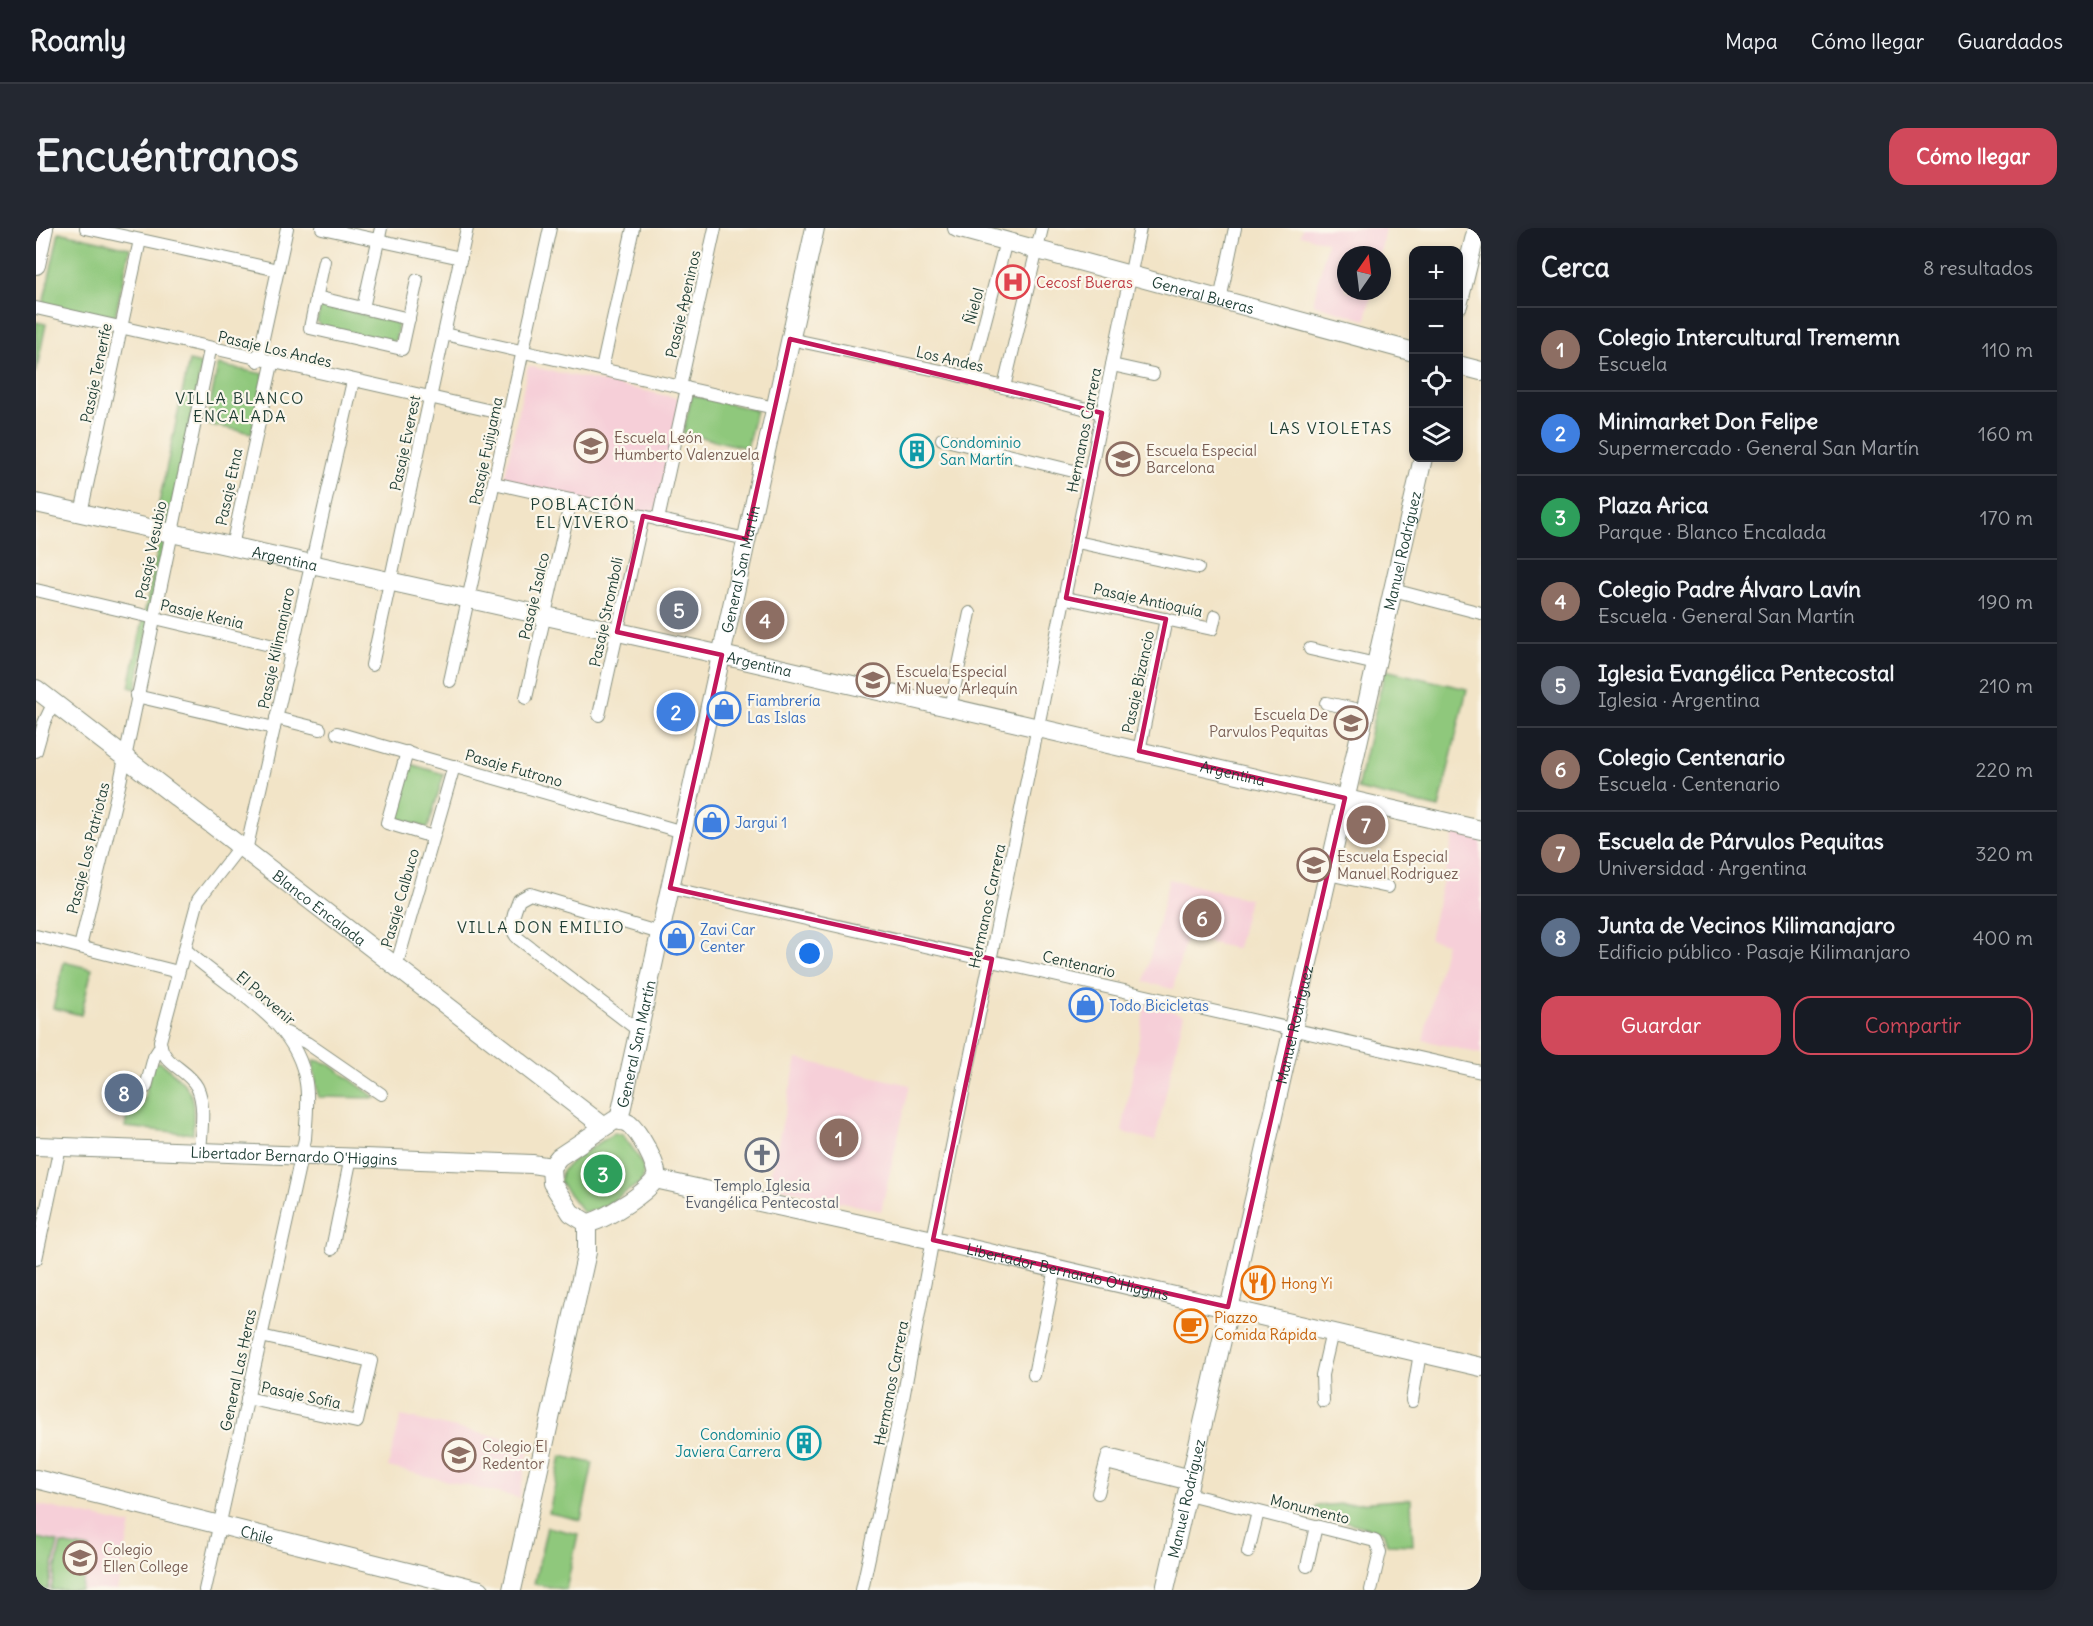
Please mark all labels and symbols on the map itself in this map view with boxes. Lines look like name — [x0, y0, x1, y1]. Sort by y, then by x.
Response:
north arrow — [1337, 246, 1391, 300]
street label: Pasaje Apeninos — [661, 248, 705, 360]
hospital icon: Cecosf Bueras — [995, 264, 1031, 300]
street label: General Bueras — [1150, 272, 1257, 318]
place label: Cecosf Bueras — [1036, 273, 1133, 292]
street label: Ñielol — [960, 286, 988, 326]
street label: Pasaje Tenerife — [76, 321, 116, 425]
street label: Pasaje Los Andes — [216, 327, 334, 371]
street label: Los Andes — [914, 342, 986, 376]
street label: Hermanos Carrera — [1063, 366, 1106, 494]
district label: VILLA BLANCO ENCALADA — [175, 388, 305, 426]
street label: Pasaje Everest — [386, 393, 424, 493]
street label: Pasaje Fujiyama — [465, 395, 507, 507]
district label: LAS VIOLETAS — [1269, 418, 1393, 438]
school or university icon: Escuela León Humberto Valenzuela — [573, 428, 609, 464]
place label: Escuela León Humberto Valenzuela — [614, 428, 760, 464]
building icon: Condominio San Martín — [899, 433, 935, 469]
place label: Condominio San Martín — [940, 433, 1021, 469]
school or university icon: Escuela Especial Barcelona — [1105, 441, 1141, 477]
place label: Escuela Especial Barcelona — [1146, 441, 1257, 477]
street label: Pasaje Etna — [212, 446, 247, 527]
street label: Manuel Rodríguez — [1379, 489, 1425, 612]
district label: POBLACIÓN EL VIVERO — [530, 494, 636, 532]
street label: Pasaje Vesubio — [131, 499, 171, 601]
street label: General San Martín — [717, 503, 763, 635]
street label: Argentina — [251, 542, 320, 575]
street label: Pasaje Isalco — [515, 551, 553, 641]
street label: Pasaje Stromboli — [585, 555, 627, 669]
street label: Pasaje Antioquía — [1091, 579, 1205, 621]
street label: Pasaje Kilimanjaro — [254, 586, 298, 710]
pin: 5 — [660, 588, 698, 632]
street label: Pasaje Kenia — [158, 595, 246, 633]
pin: 4 — [746, 598, 784, 642]
street label: Pasaje Bizancio — [1118, 629, 1158, 735]
street label: Argentina — [725, 647, 794, 680]
school or university icon: Escuela Especial Mi Nuevo Arlequín — [855, 662, 891, 698]
place label: Escuela Especial Mi Nuevo Arlequín — [896, 662, 1018, 698]
pin: 2 — [656, 690, 696, 734]
shop icon: Fiambrería Las Islas — [706, 691, 742, 727]
place label: Fiambrería Las Islas — [747, 691, 821, 727]
place label: Escuela De Parvulos Pequitas — [1209, 705, 1328, 741]
school or university icon: Escuela De Parvulos Pequitas — [1333, 705, 1369, 741]
street label: Pasaje Futrono — [463, 745, 565, 791]
street label: Argentina — [1198, 756, 1268, 790]
street label: Pasaje Los Patriotas — [62, 780, 114, 916]
pin: 7 — [1346, 802, 1386, 848]
shop icon: Jargui 1 — [694, 804, 730, 840]
place label: Jargui 1 — [735, 813, 787, 832]
street label: Hermanos Carrera — [965, 842, 1010, 970]
street label: Pasaje Calbuco — [377, 846, 423, 950]
school or university icon: Escuela Especial Manuel Rodriguez — [1296, 847, 1332, 883]
place label: Escuela Especial Manuel Rodriguez — [1337, 847, 1458, 883]
street label: Blanco Encalada — [269, 866, 370, 950]
pin: 6 — [1182, 896, 1222, 940]
district label: VILLA DON EMILIO — [457, 917, 625, 937]
shop icon: Zavi Car Center — [659, 920, 695, 956]
place label: Zavi Car Center — [700, 920, 755, 956]
your location — [795, 939, 824, 968]
street label: Centenario — [1041, 946, 1117, 982]
street label: Manuel Rodríguez — [1271, 963, 1317, 1086]
street label: El Porvenir — [232, 967, 300, 1029]
street label: General San Martín — [612, 978, 659, 1109]
shop icon: Todo Bicicletas — [1068, 987, 1104, 1023]
place label: Todo Bicicletas — [1109, 996, 1209, 1015]
pin: 8 — [104, 1070, 143, 1116]
pin: 1 — [820, 1116, 858, 1160]
church icon: Templo Iglesia Evangélica Pentecostal — [744, 1137, 780, 1173]
street label: Libertador Bernardo O'Higgins — [190, 1142, 398, 1169]
pin: 3 — [584, 1152, 622, 1196]
place label: Templo Iglesia Evangélica Pentecostal — [685, 1176, 839, 1212]
street label: Libertador Bernardo O'Higgins — [965, 1239, 1171, 1304]
restaurant icon: Hong Yi — [1240, 1265, 1276, 1301]
place label: Hong Yi — [1281, 1274, 1333, 1293]
street label: General Las Heras — [216, 1307, 260, 1433]
cafe icon: Piazzo Comida Rápida — [1173, 1308, 1209, 1344]
place label: Piazzo Comida Rápida — [1214, 1308, 1317, 1344]
street label: Hermanos Carrera — [870, 1319, 913, 1447]
street label: Pasaje Sofia — [259, 1377, 343, 1413]
place label: Condominio Javiera Carrera — [675, 1425, 781, 1461]
building icon: Condominio Javiera Carrera — [786, 1425, 822, 1461]
school or university icon: Colegio El Redentor — [441, 1437, 477, 1473]
place label: Colegio El Redentor — [482, 1437, 548, 1473]
street label: Manuel Rodríguez — [1163, 1437, 1209, 1560]
street label: Monumento — [1268, 1490, 1352, 1528]
street label: Chile — [239, 1521, 276, 1548]
school or university icon: Colegio Ellen College — [62, 1540, 98, 1576]
place label: Colegio Ellen College — [103, 1540, 188, 1576]

